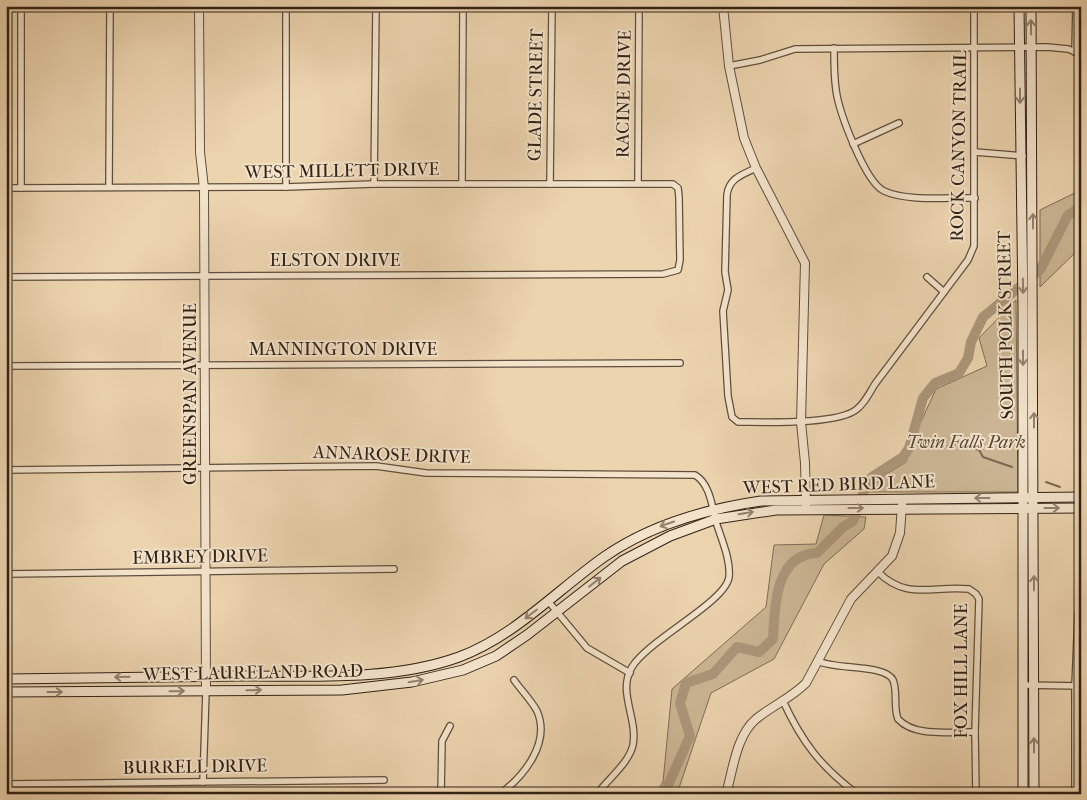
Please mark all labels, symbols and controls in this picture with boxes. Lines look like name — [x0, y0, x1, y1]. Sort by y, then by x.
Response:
one-way arrow — [1027, 19, 1036, 35]
street label: GLADE STREET — [524, 28, 548, 161]
street label: RACINE DRIVE — [612, 30, 636, 158]
street label: ROCK CANYON TRAIL — [947, 50, 971, 242]
one-way arrow — [1015, 88, 1025, 104]
street label: WEST MILLETT DRIVE — [243, 159, 440, 183]
one-way arrow — [1028, 213, 1038, 230]
street label: SOUTH POLK STREET — [994, 230, 1018, 420]
street label: ELSTON DRIVE — [269, 250, 401, 271]
one-way arrow — [1018, 278, 1027, 294]
street label: GREENSPAN AVENUE — [180, 303, 201, 485]
street label: MANNINGTON DRIVE — [249, 339, 437, 360]
one-way arrow — [1018, 349, 1028, 365]
one-way arrow — [1029, 412, 1039, 428]
park label: Twin Falls Park — [906, 432, 1026, 453]
street label: ANNAROSE DRIVE — [312, 442, 471, 468]
street label: WEST RED BIRD LANE — [742, 471, 935, 499]
one-way arrow — [974, 493, 990, 503]
one-way arrow — [1044, 503, 1060, 513]
one-way arrow — [848, 504, 864, 513]
one-way arrow — [737, 508, 753, 518]
one-way arrow — [659, 520, 675, 530]
street label: EMBREY DRIVE — [132, 545, 268, 569]
one-way arrow — [1029, 575, 1039, 591]
one-way arrow — [588, 577, 601, 588]
street label: FOX HILL LANE — [951, 603, 972, 739]
one-way arrow — [524, 609, 538, 619]
street label: WEST LAURELAND ROAD — [142, 661, 363, 685]
one-way arrow — [114, 672, 130, 682]
one-way arrow — [408, 676, 424, 686]
one-way arrow — [246, 685, 262, 695]
one-way arrow — [168, 686, 184, 696]
one-way arrow — [46, 687, 63, 697]
one-way arrow — [1029, 737, 1039, 754]
street label: BURRELL DRIVE — [123, 755, 267, 779]

